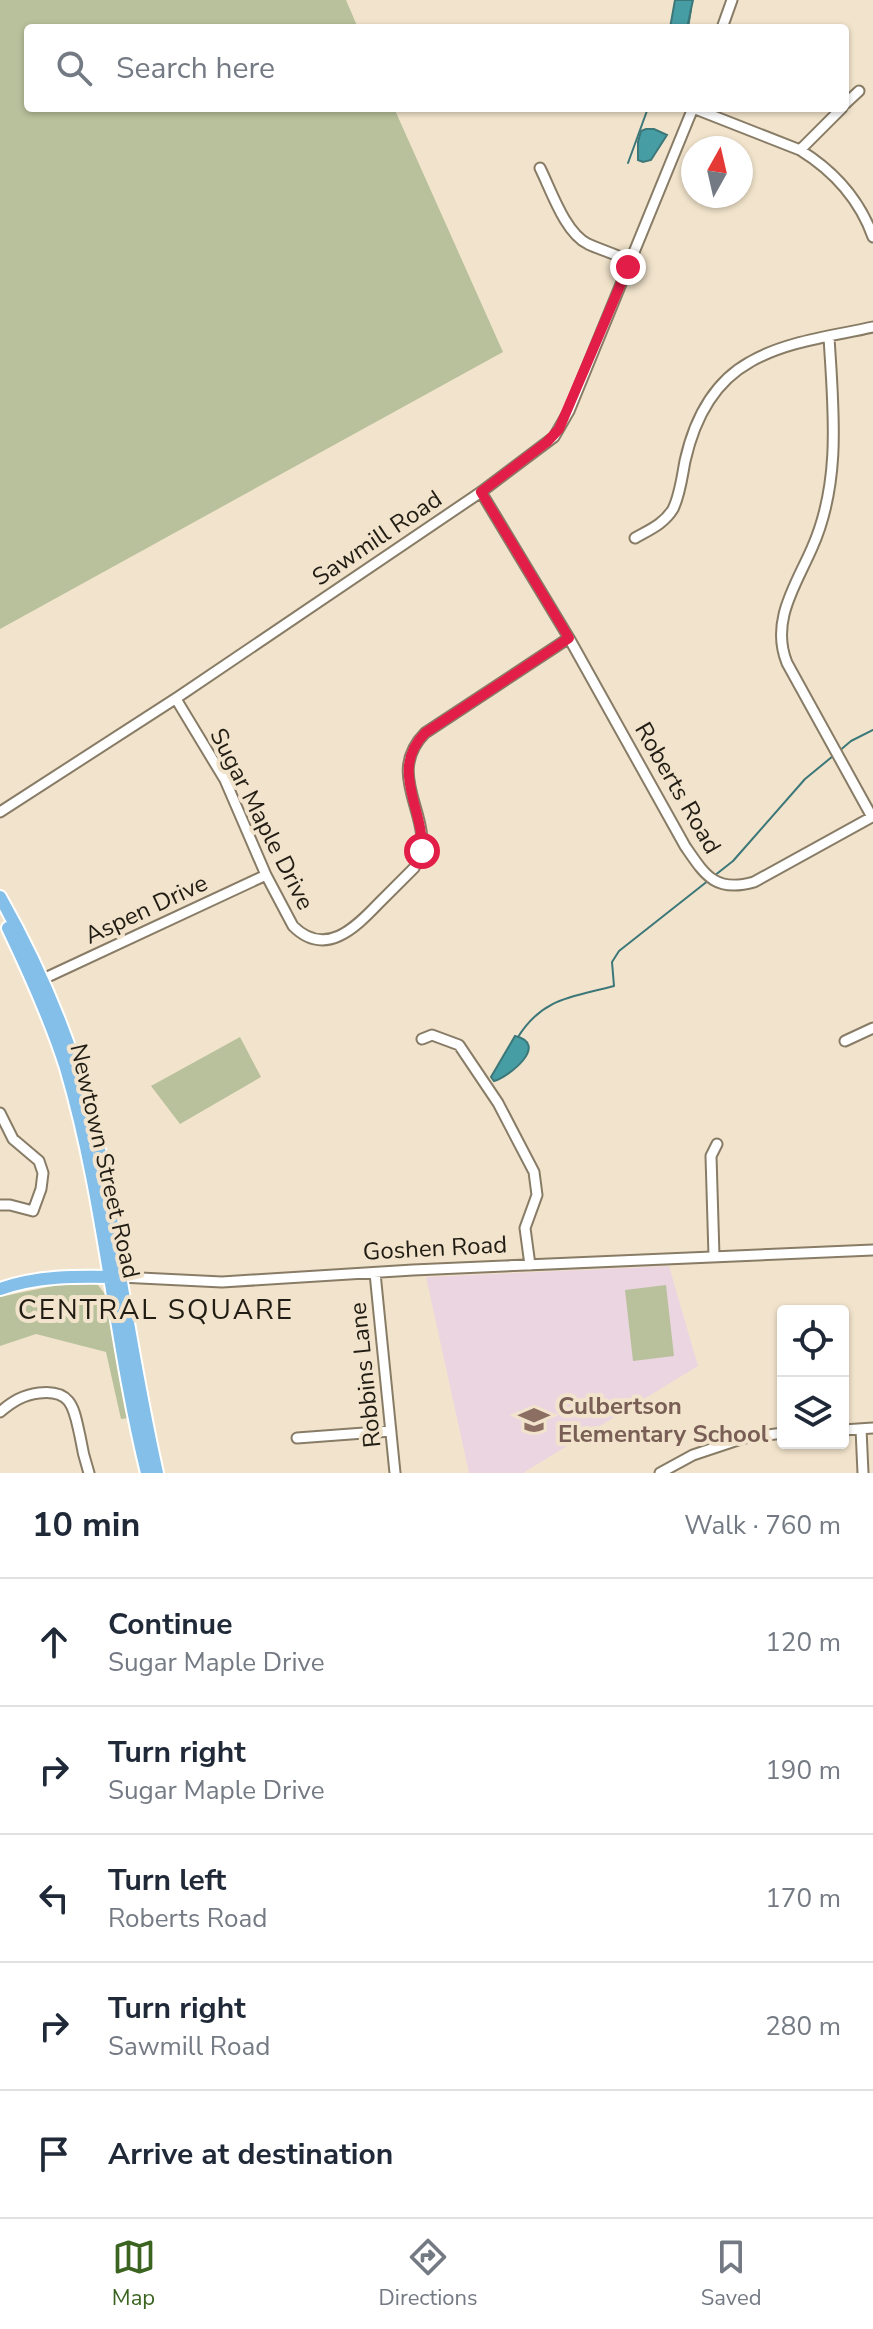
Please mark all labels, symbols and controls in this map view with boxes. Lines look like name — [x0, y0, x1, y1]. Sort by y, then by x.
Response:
search box — [24, 24, 849, 112]
icon: search — [52, 46, 96, 90]
text: Search here — [116, 48, 275, 89]
north arrow — [681, 136, 753, 208]
route end — [610, 249, 646, 285]
street label: Sawmill Road — [306, 483, 448, 593]
street label: Roberts Road — [627, 716, 729, 860]
street label: Sugar Maple Drive — [202, 723, 322, 915]
route start — [404, 833, 440, 869]
street label: Aspen Drive — [79, 867, 213, 951]
street label: Newtown Street Road — [62, 1041, 148, 1281]
street label: Goshen Road — [362, 1228, 508, 1268]
district label: CENTRAL SQUARE — [18, 1291, 294, 1329]
street label: Robbins Lane — [341, 1301, 389, 1449]
map controls — [777, 1305, 849, 1449]
button: locate — [777, 1305, 849, 1377]
button: layers — [777, 1377, 849, 1449]
place label: Culbertson Elementary School — [558, 1390, 769, 1450]
school or university icon: Culbertson Elementary School — [517, 1403, 551, 1437]
text: 10 min — [32, 1502, 140, 1548]
text: Walk · 760 m — [684, 1508, 841, 1543]
text: Continue — [108, 1604, 233, 1645]
icon: ahead — [32, 1620, 76, 1664]
text: 120 m — [765, 1625, 841, 1660]
text: Sugar Maple Drive — [108, 1645, 325, 1680]
text: Turn right — [108, 1732, 246, 1773]
icon: right — [32, 1748, 76, 1792]
text: 190 m — [765, 1753, 841, 1788]
text: Sugar Maple Drive — [108, 1773, 325, 1808]
text: Turn left — [108, 1860, 226, 1901]
icon: left — [32, 1876, 76, 1920]
text: 170 m — [765, 1881, 841, 1916]
text: Roberts Road — [108, 1901, 267, 1936]
text: Turn right — [108, 1988, 246, 2029]
icon: right — [32, 2004, 76, 2048]
text: 280 m — [765, 2009, 841, 2044]
text: Sawmill Road — [108, 2029, 270, 2064]
icon: arrive — [32, 2132, 76, 2176]
text: Arrive at destination — [108, 2134, 393, 2175]
tab: Map — [112, 2235, 156, 2313]
tab: Directions — [379, 2235, 478, 2313]
tab: Saved — [701, 2235, 761, 2313]

